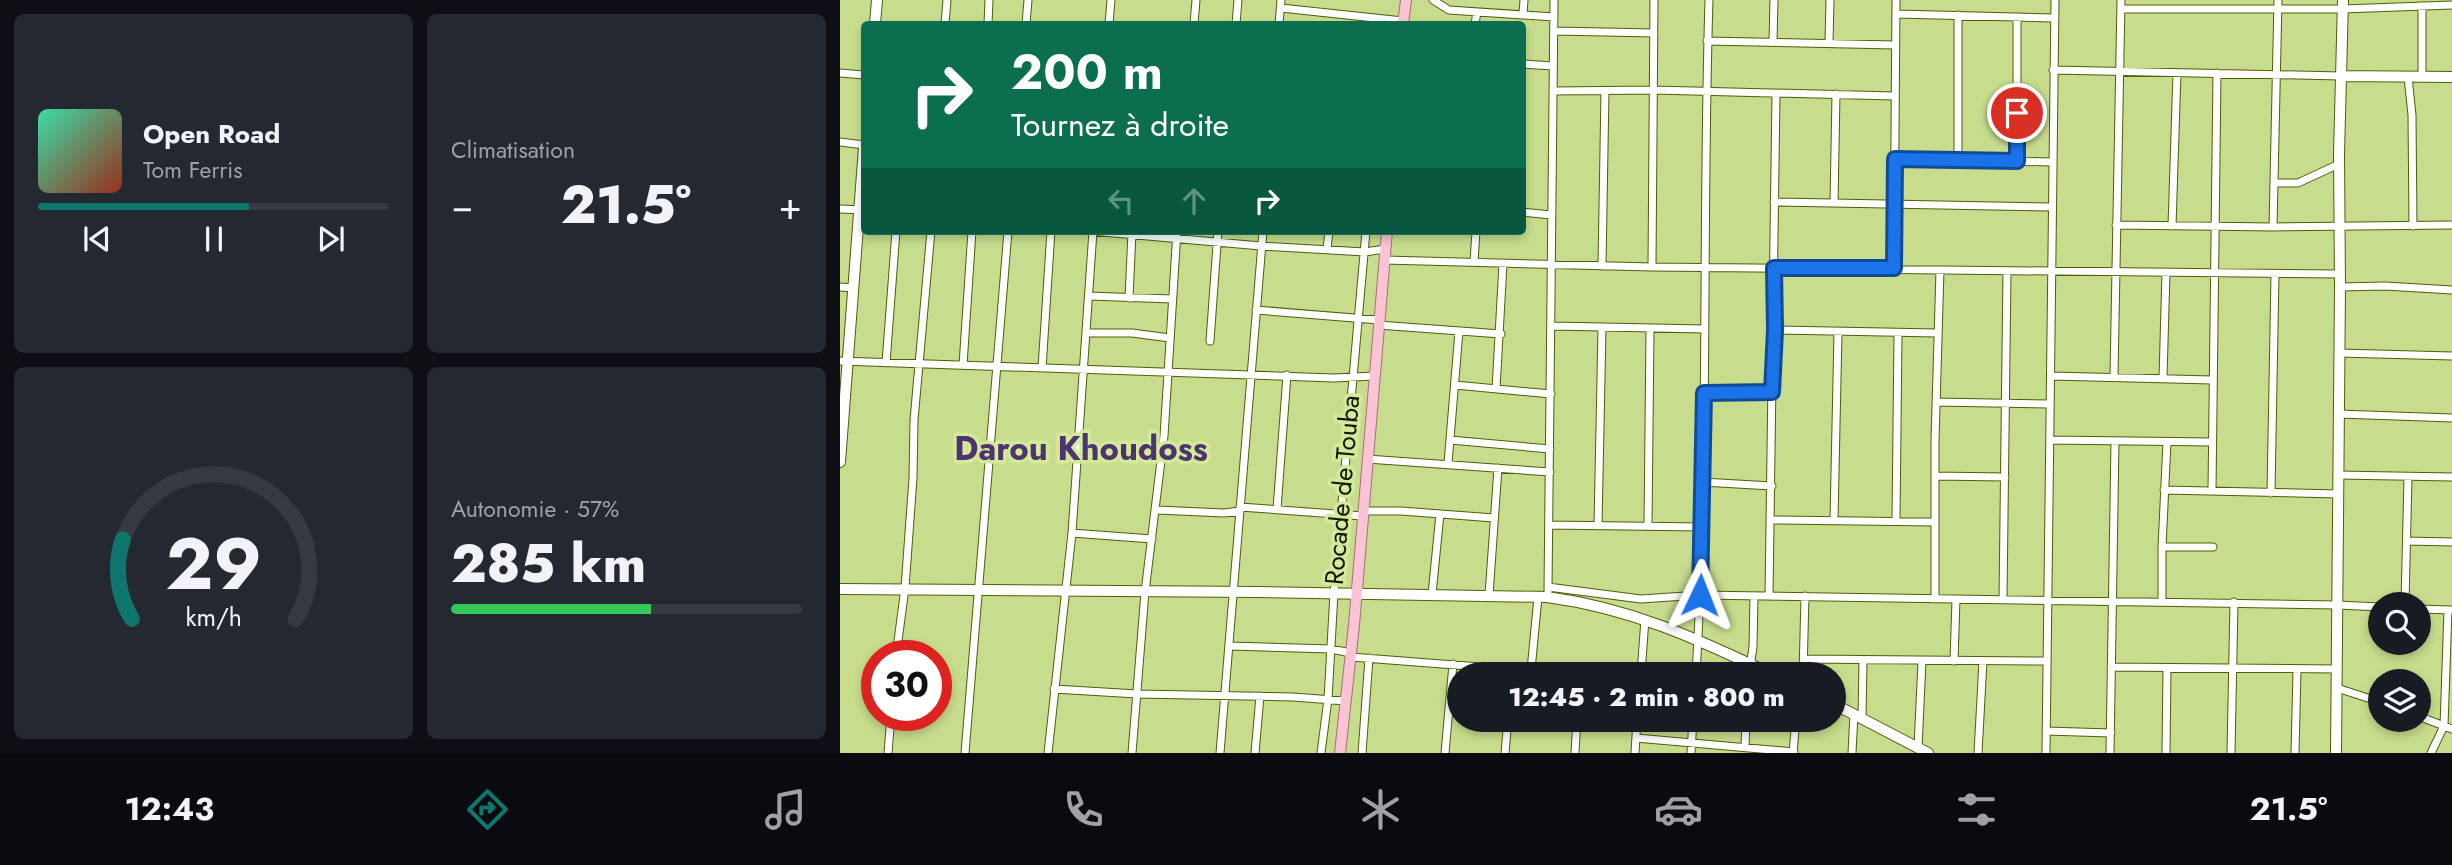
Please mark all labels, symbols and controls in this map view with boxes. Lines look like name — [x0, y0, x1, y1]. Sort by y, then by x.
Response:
text: 200 m — [1011, 37, 1163, 107]
icon: right — [896, 49, 987, 140]
pin — [1987, 83, 2047, 143]
icon: arrive — [1998, 94, 2036, 132]
text: Tournez à droite — [1011, 102, 1229, 148]
text: Open Road — [143, 115, 280, 153]
text: Climatisation — [451, 133, 575, 167]
text: Tom Ferris — [143, 153, 242, 187]
text: 21.5° — [561, 167, 691, 243]
text: − — [451, 178, 473, 233]
text: + — [779, 178, 802, 233]
icon: left — [1102, 182, 1140, 220]
icon: ahead — [1175, 182, 1213, 220]
icon: right — [1248, 182, 1286, 220]
icon: previous — [78, 220, 116, 258]
icon: pause — [195, 220, 233, 258]
icon: next — [312, 220, 350, 258]
street label: Rocade de Touba — [1315, 394, 1369, 586]
district label: Darou Khoudoss — [954, 425, 1208, 472]
text: Autonomie · 57% — [451, 492, 619, 526]
text: 29 — [165, 511, 262, 616]
text: 285 km — [451, 526, 646, 602]
position arrow — [1663, 558, 1737, 632]
map controls — [2368, 592, 2431, 732]
button: search — [2368, 592, 2431, 655]
text: km/h — [185, 599, 242, 635]
speed limit sign: 30 — [861, 640, 952, 731]
button: layers — [2368, 669, 2431, 732]
text: 12:45 · 2 min · 800 m — [1508, 678, 1785, 716]
icon: directions — [463, 785, 512, 834]
icon: music — [761, 785, 810, 834]
icon: phone — [1059, 785, 1108, 834]
icon: climate — [1356, 785, 1405, 834]
icon: car — [1654, 785, 1703, 834]
icon: filters — [1952, 785, 2001, 834]
text: 12:43 — [124, 786, 214, 832]
text: 21.5° — [2250, 786, 2328, 832]

